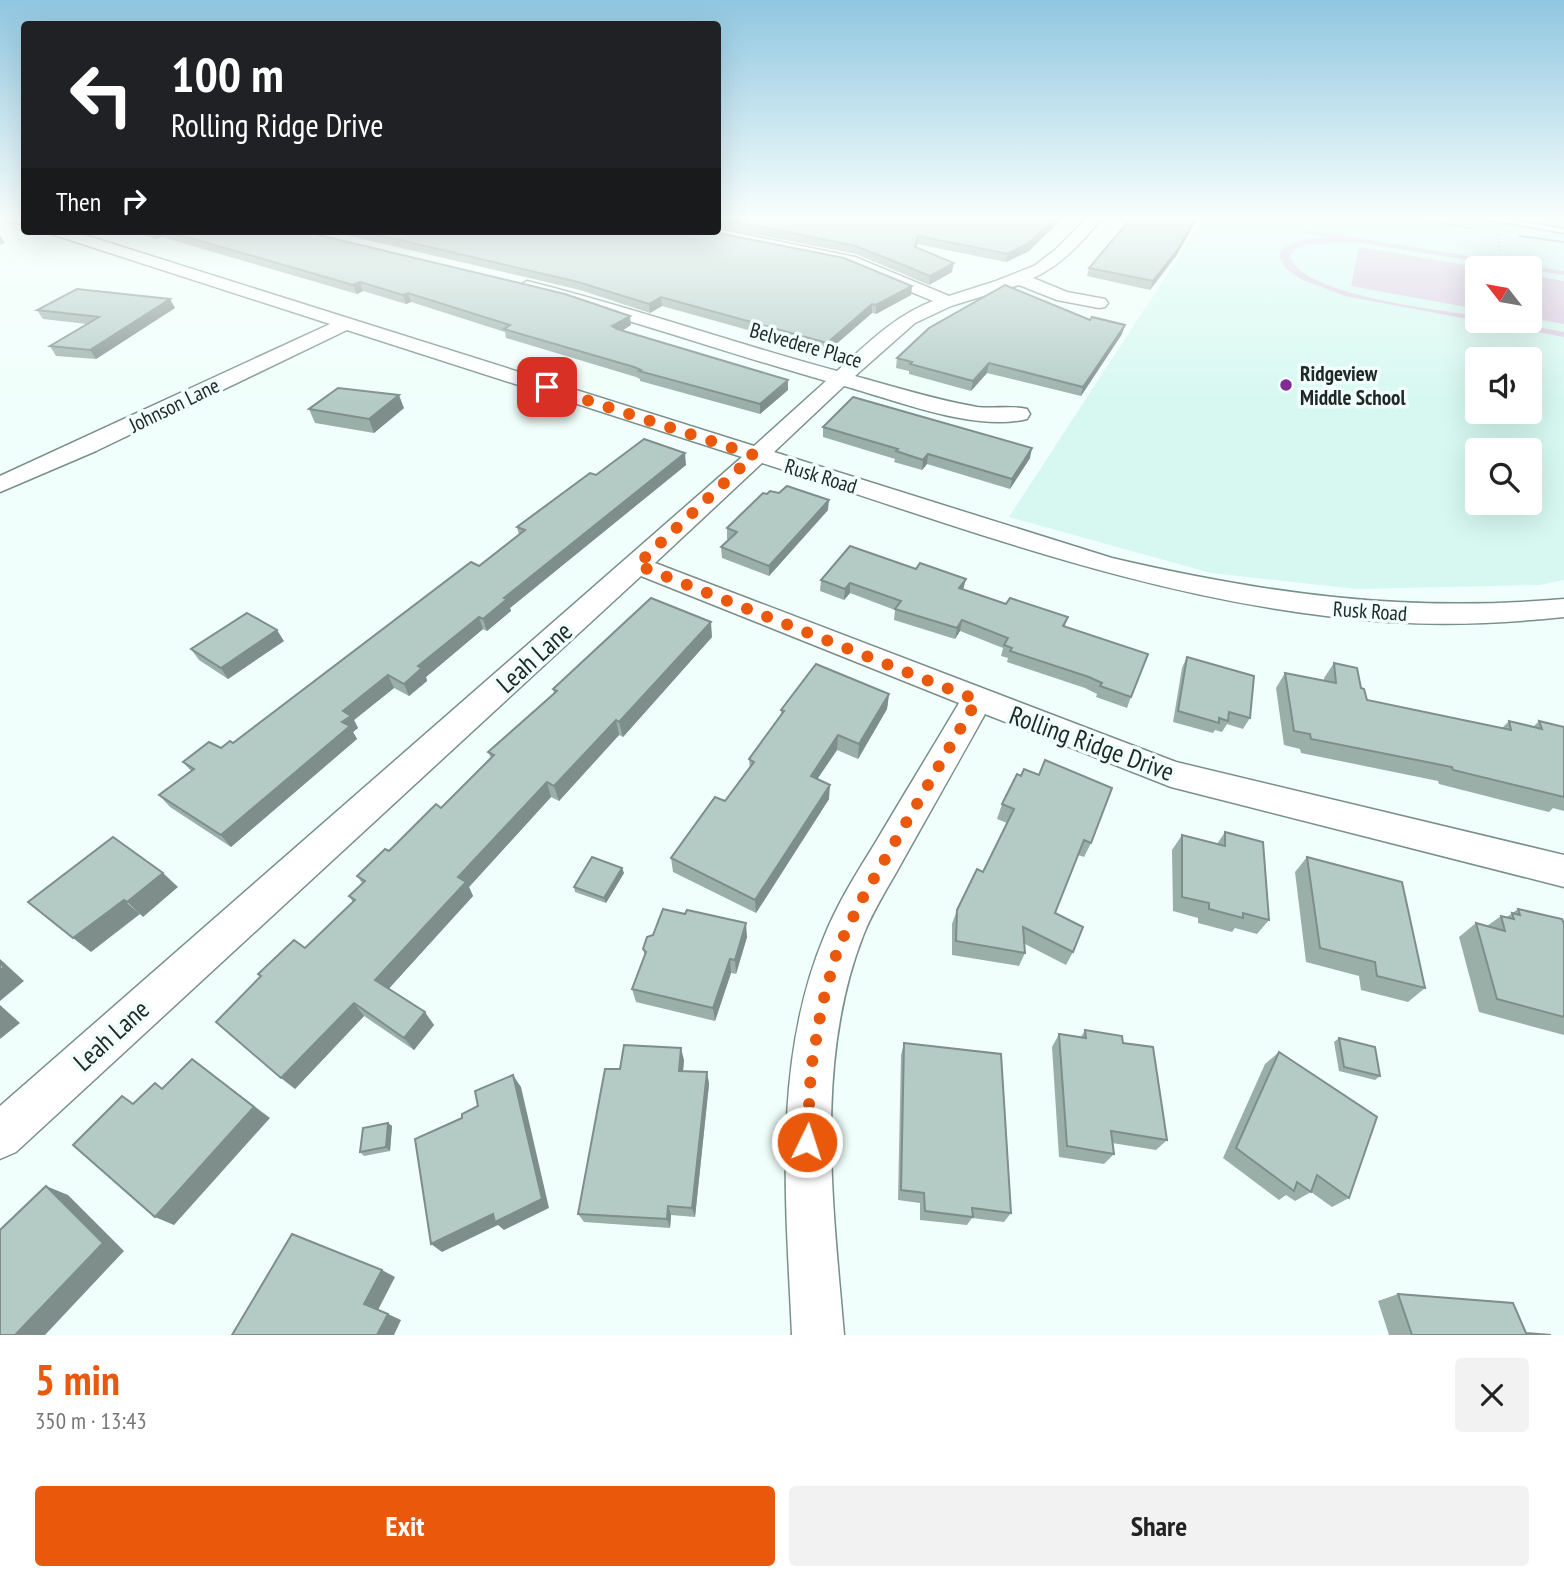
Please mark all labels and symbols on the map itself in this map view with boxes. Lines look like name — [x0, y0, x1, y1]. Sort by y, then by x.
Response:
north arrow — [1465, 256, 1542, 332]
street label: Belvedere Place — [747, 316, 865, 374]
pin — [517, 357, 577, 417]
place label: Ridgeview Middle School — [1300, 360, 1406, 411]
street label: Johnson Lane — [124, 372, 224, 439]
marker: Ridgeview Middle School — [1278, 377, 1294, 393]
street label: Rusk Road — [782, 452, 860, 500]
street label: Rusk Road — [1332, 595, 1408, 627]
street label: Leah Lane — [489, 614, 579, 700]
street label: Rolling Ridge Drive — [1005, 698, 1179, 788]
street label: Leah Lane — [66, 992, 156, 1078]
position arrow — [770, 1105, 844, 1179]

